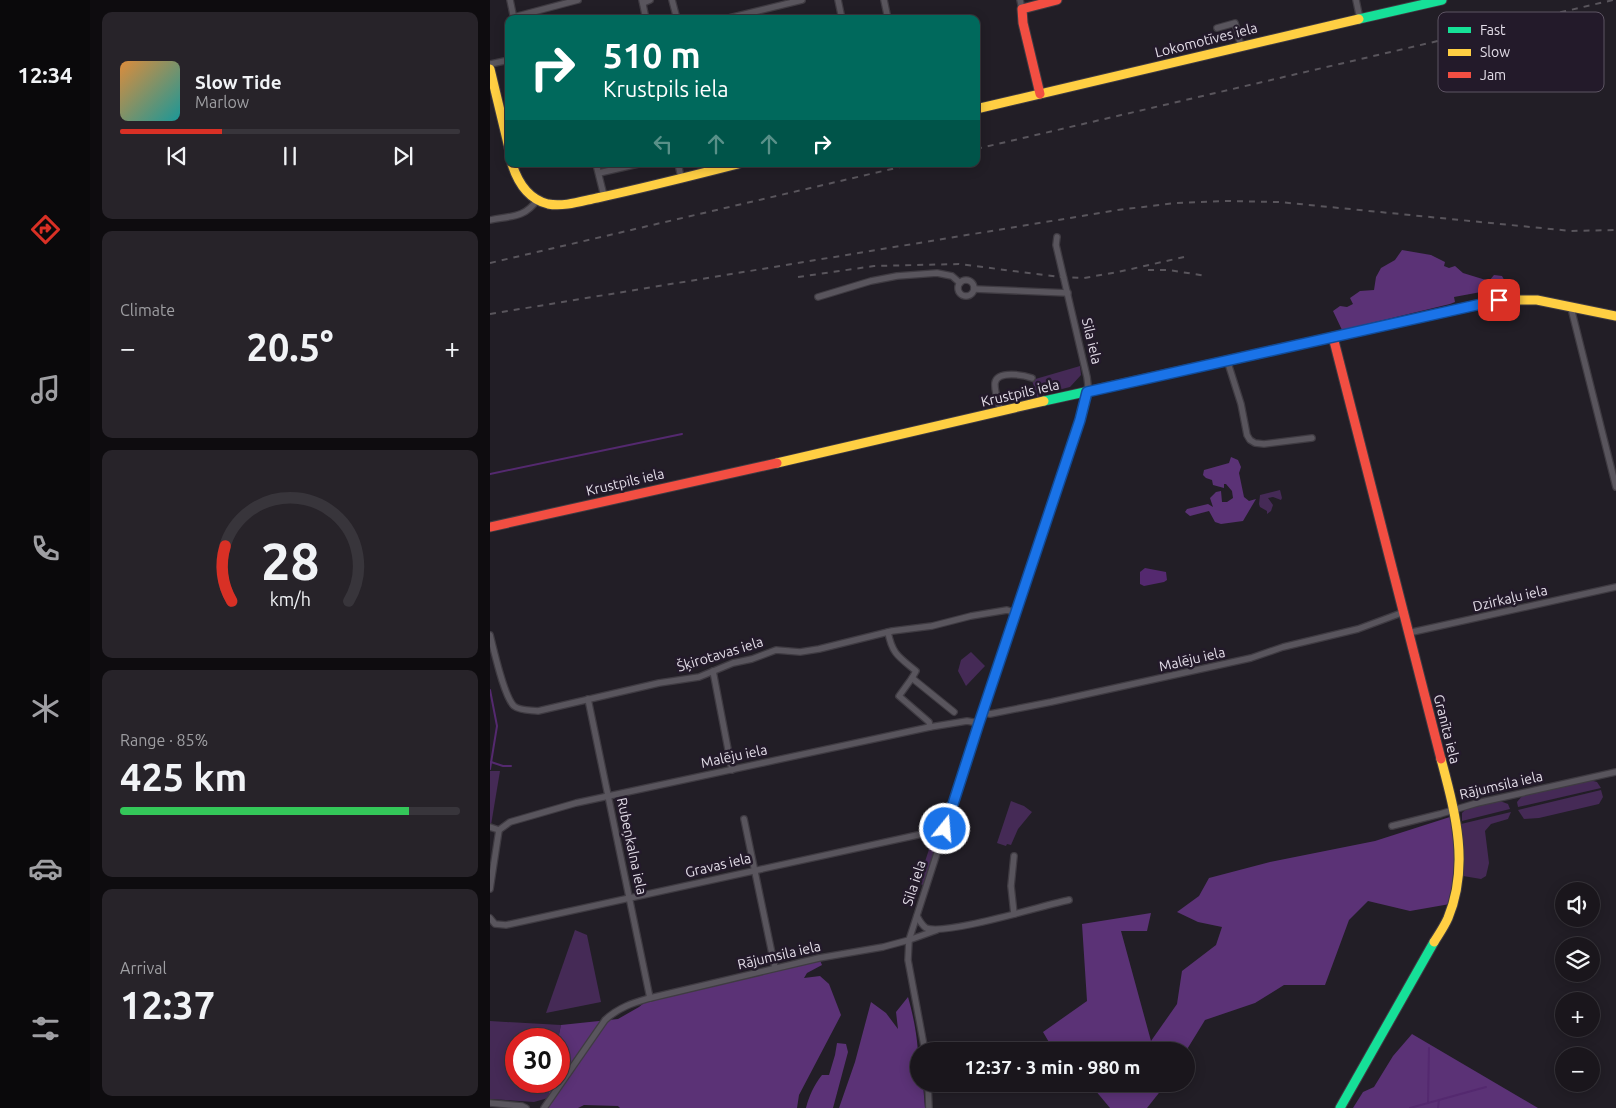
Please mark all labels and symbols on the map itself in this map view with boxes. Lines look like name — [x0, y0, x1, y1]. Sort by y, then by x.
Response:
legend — [1438, 12, 1604, 92]
street label: Lokomotīves iela — [1153, 20, 1259, 60]
text: Fast — [1480, 22, 1506, 38]
text: Slow — [1480, 44, 1510, 60]
text: Jam — [1480, 67, 1506, 83]
pin — [1478, 279, 1520, 321]
street label: Sila iela — [1079, 316, 1105, 366]
street label: Krustpils iela — [979, 376, 1061, 410]
street label: Krustpils iela — [584, 465, 666, 499]
street label: Dzirkaļu iela — [1471, 582, 1549, 614]
street label: Šķirotavas iela — [675, 632, 765, 675]
street label: Malēju iela — [1157, 644, 1227, 674]
street label: Granīta iela — [1431, 693, 1463, 765]
street label: Malēju iela — [699, 741, 769, 771]
street label: Rājumsila iela — [1458, 768, 1544, 802]
street label: Rubeņkalna iela — [614, 796, 650, 896]
position arrow — [918, 802, 970, 854]
street label: Gravas iela — [684, 850, 752, 880]
street label: Sila iela — [899, 858, 929, 908]
street label: Rājumsila iela — [736, 938, 822, 972]
speed limit sign: 30 — [505, 1028, 570, 1093]

